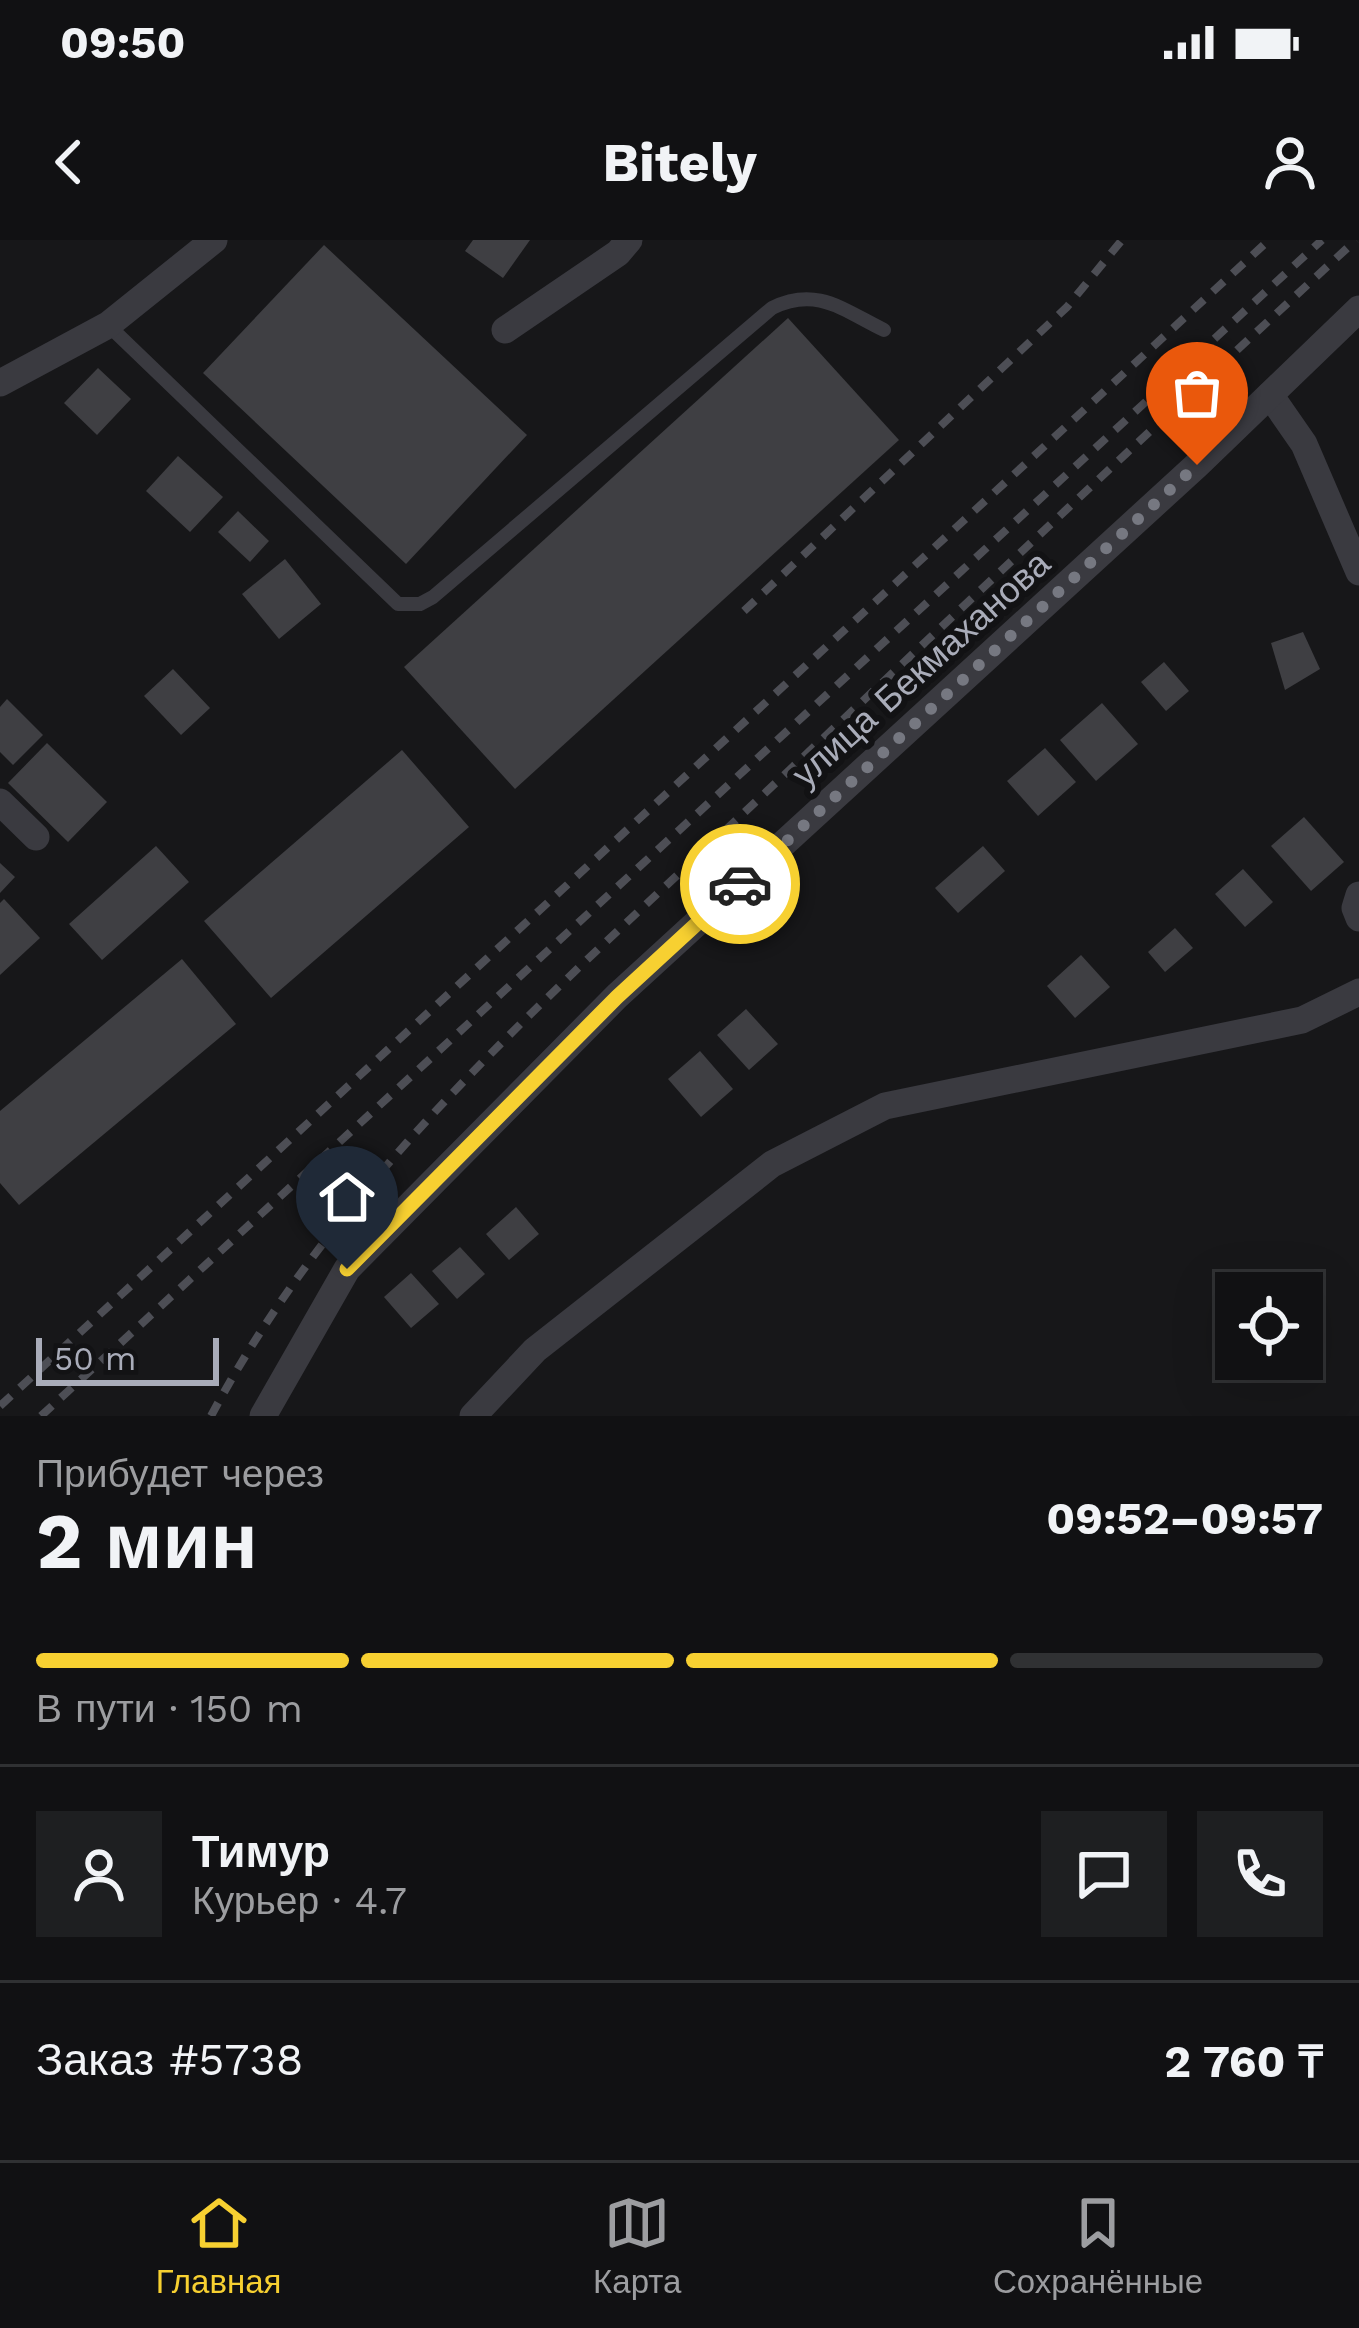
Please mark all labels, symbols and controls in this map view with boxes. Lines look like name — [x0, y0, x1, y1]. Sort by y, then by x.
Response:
text: 09:50 — [60, 16, 186, 69]
icon: back — [36, 129, 102, 195]
icon: person — [1257, 129, 1323, 195]
text: Bitely — [602, 131, 757, 194]
pin — [1146, 342, 1248, 465]
icon: bag — [1164, 360, 1230, 426]
street label: улица Бекмаханова — [784, 542, 1059, 796]
courier — [680, 824, 800, 944]
icon: car — [707, 851, 773, 917]
pin — [296, 1146, 398, 1269]
icon: home — [314, 1164, 380, 1230]
map controls — [1215, 1272, 1323, 1380]
button: locate — [1215, 1272, 1323, 1380]
scale bar — [36, 1332, 219, 1385]
text: 50 m — [54, 1339, 136, 1378]
text: Прибудет через — [36, 1451, 324, 1496]
text: 09:52–09:57 — [1046, 1492, 1323, 1545]
text: 2 мин — [36, 1495, 258, 1587]
text: В пути · 150 m — [36, 1686, 303, 1731]
button: person — [36, 1811, 162, 1937]
button: chat — [1041, 1811, 1167, 1937]
button: phone — [1197, 1811, 1323, 1937]
text: Тимур — [192, 1825, 330, 1878]
text: Курьер · 4.7 — [192, 1878, 407, 1923]
text: Заказ #5738 — [36, 2033, 304, 2086]
text: 2 760 ₸ — [1164, 2035, 1323, 2088]
tab: Главная — [156, 2190, 281, 2301]
tab: Карта — [593, 2190, 681, 2301]
tab: Сохранённые — [993, 2190, 1203, 2301]

